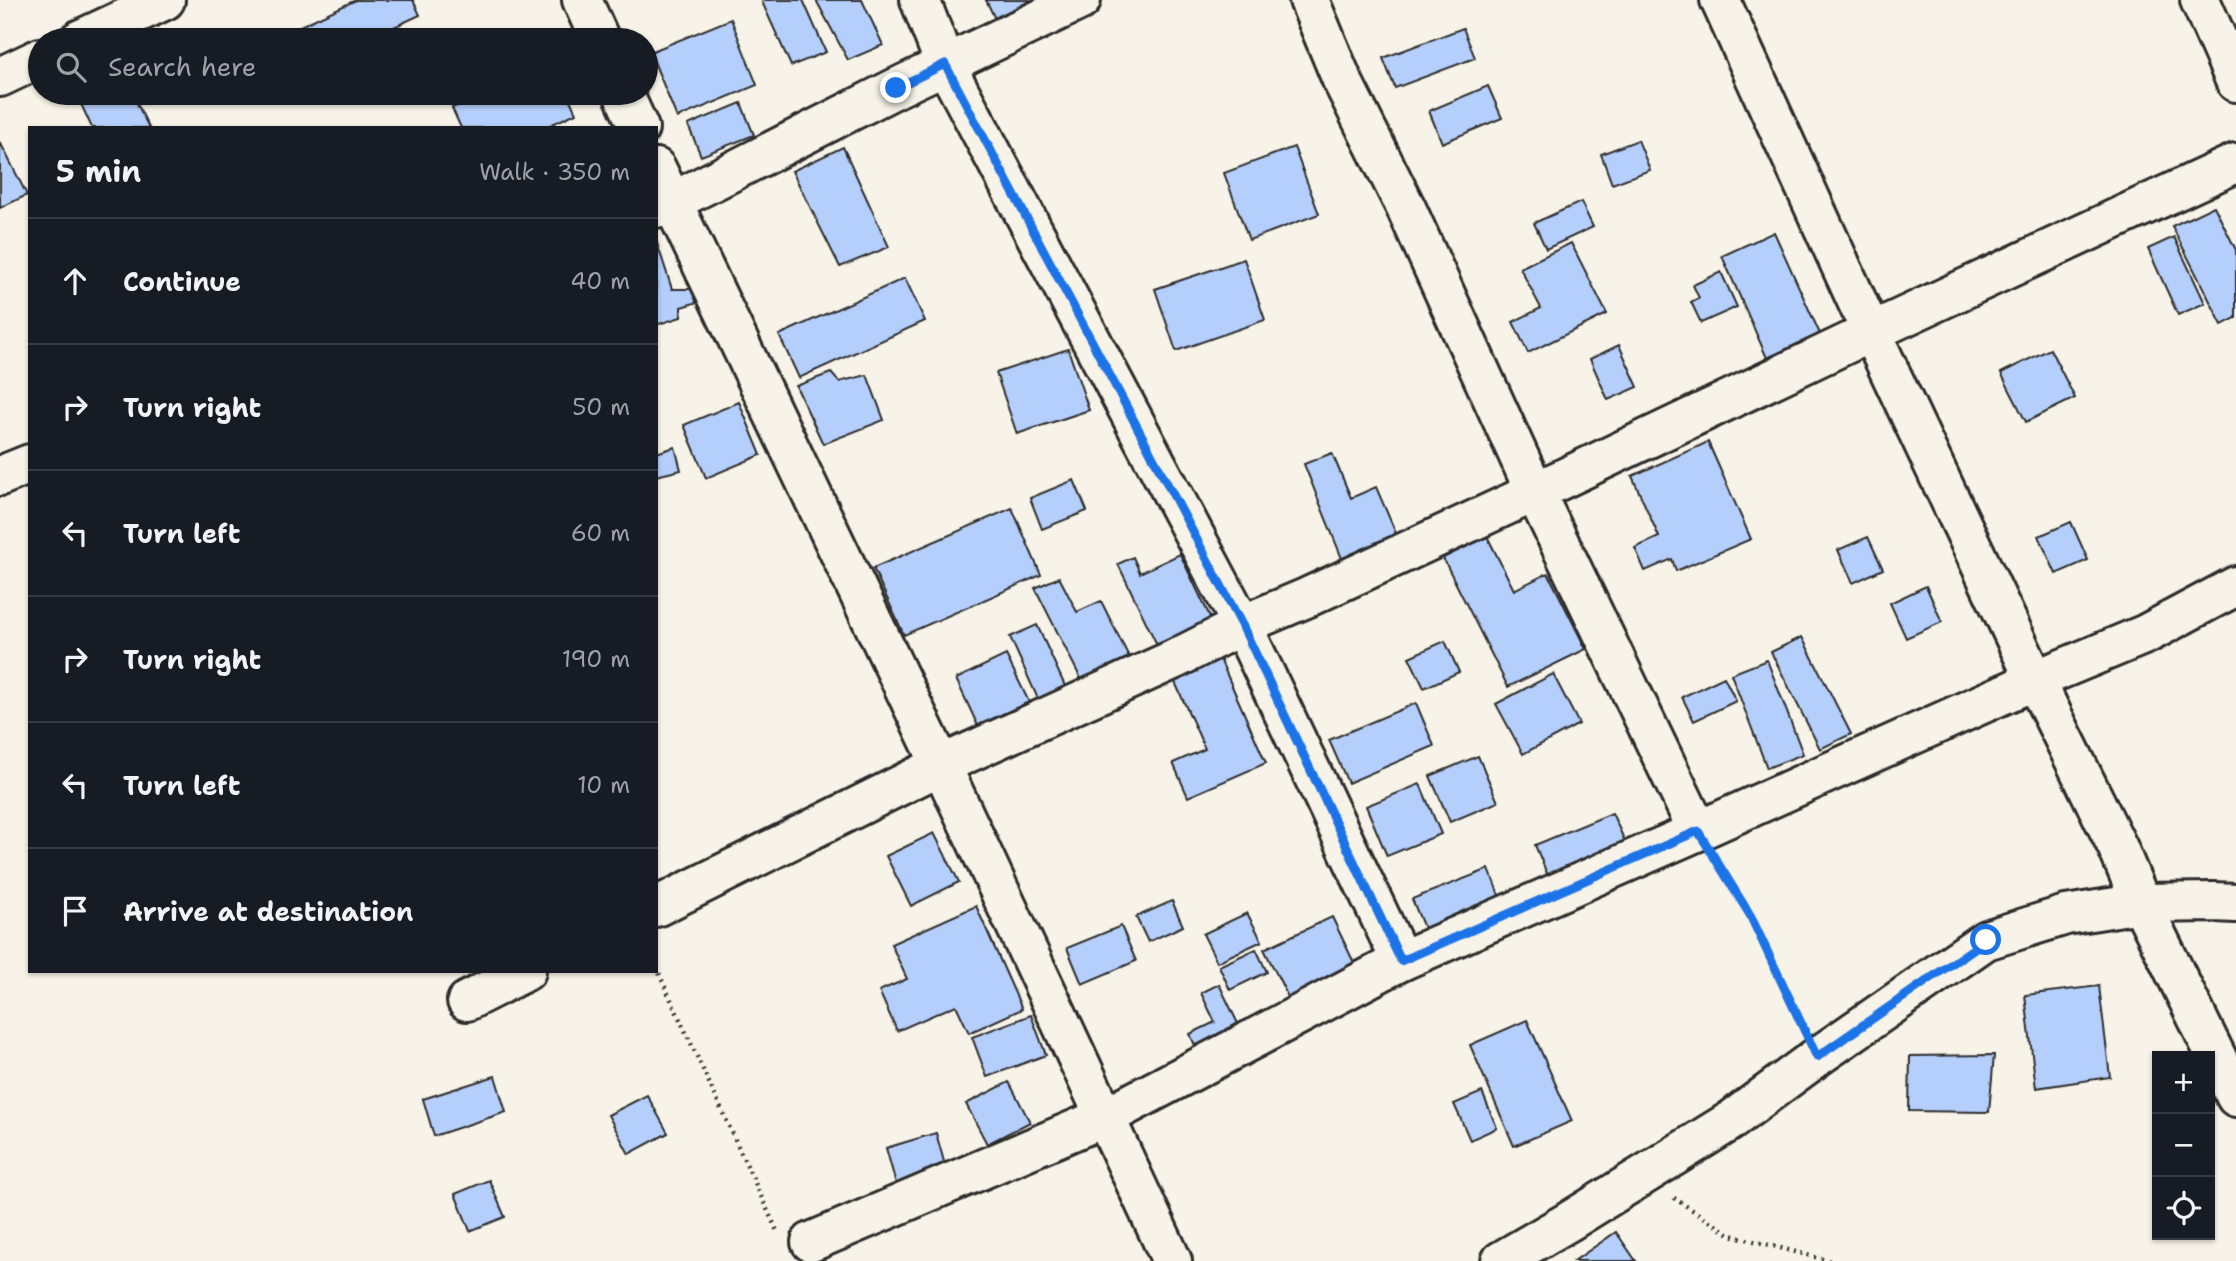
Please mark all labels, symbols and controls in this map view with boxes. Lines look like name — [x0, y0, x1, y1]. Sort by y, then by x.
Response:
search box — [28, 28, 658, 105]
icon: search — [52, 48, 90, 86]
text: Search here — [108, 49, 257, 84]
route end — [880, 72, 911, 103]
text: 5 min — [56, 151, 141, 192]
text: Walk · 350 m — [479, 157, 630, 187]
icon: ahead — [56, 262, 94, 300]
text: Continue — [123, 264, 241, 299]
text: 40 m — [570, 266, 630, 296]
icon: right — [56, 388, 94, 426]
text: Turn right — [123, 390, 261, 425]
text: 50 m — [572, 392, 630, 422]
icon: left — [56, 514, 94, 552]
text: Turn left — [123, 516, 240, 551]
text: 60 m — [571, 518, 630, 548]
icon: right — [56, 640, 94, 678]
text: Turn right — [123, 642, 261, 677]
text: 190 m — [562, 644, 630, 674]
icon: left — [56, 766, 94, 804]
text: Turn left — [123, 768, 240, 803]
text: 10 m — [577, 770, 630, 800]
icon: arrive — [56, 892, 94, 930]
text: Arrive at destination — [123, 894, 413, 929]
route start — [1970, 924, 2001, 955]
map controls — [2152, 1051, 2215, 1240]
button: + — [2152, 1051, 2215, 1114]
button: − — [2152, 1114, 2215, 1177]
button: locate — [2152, 1177, 2215, 1240]

